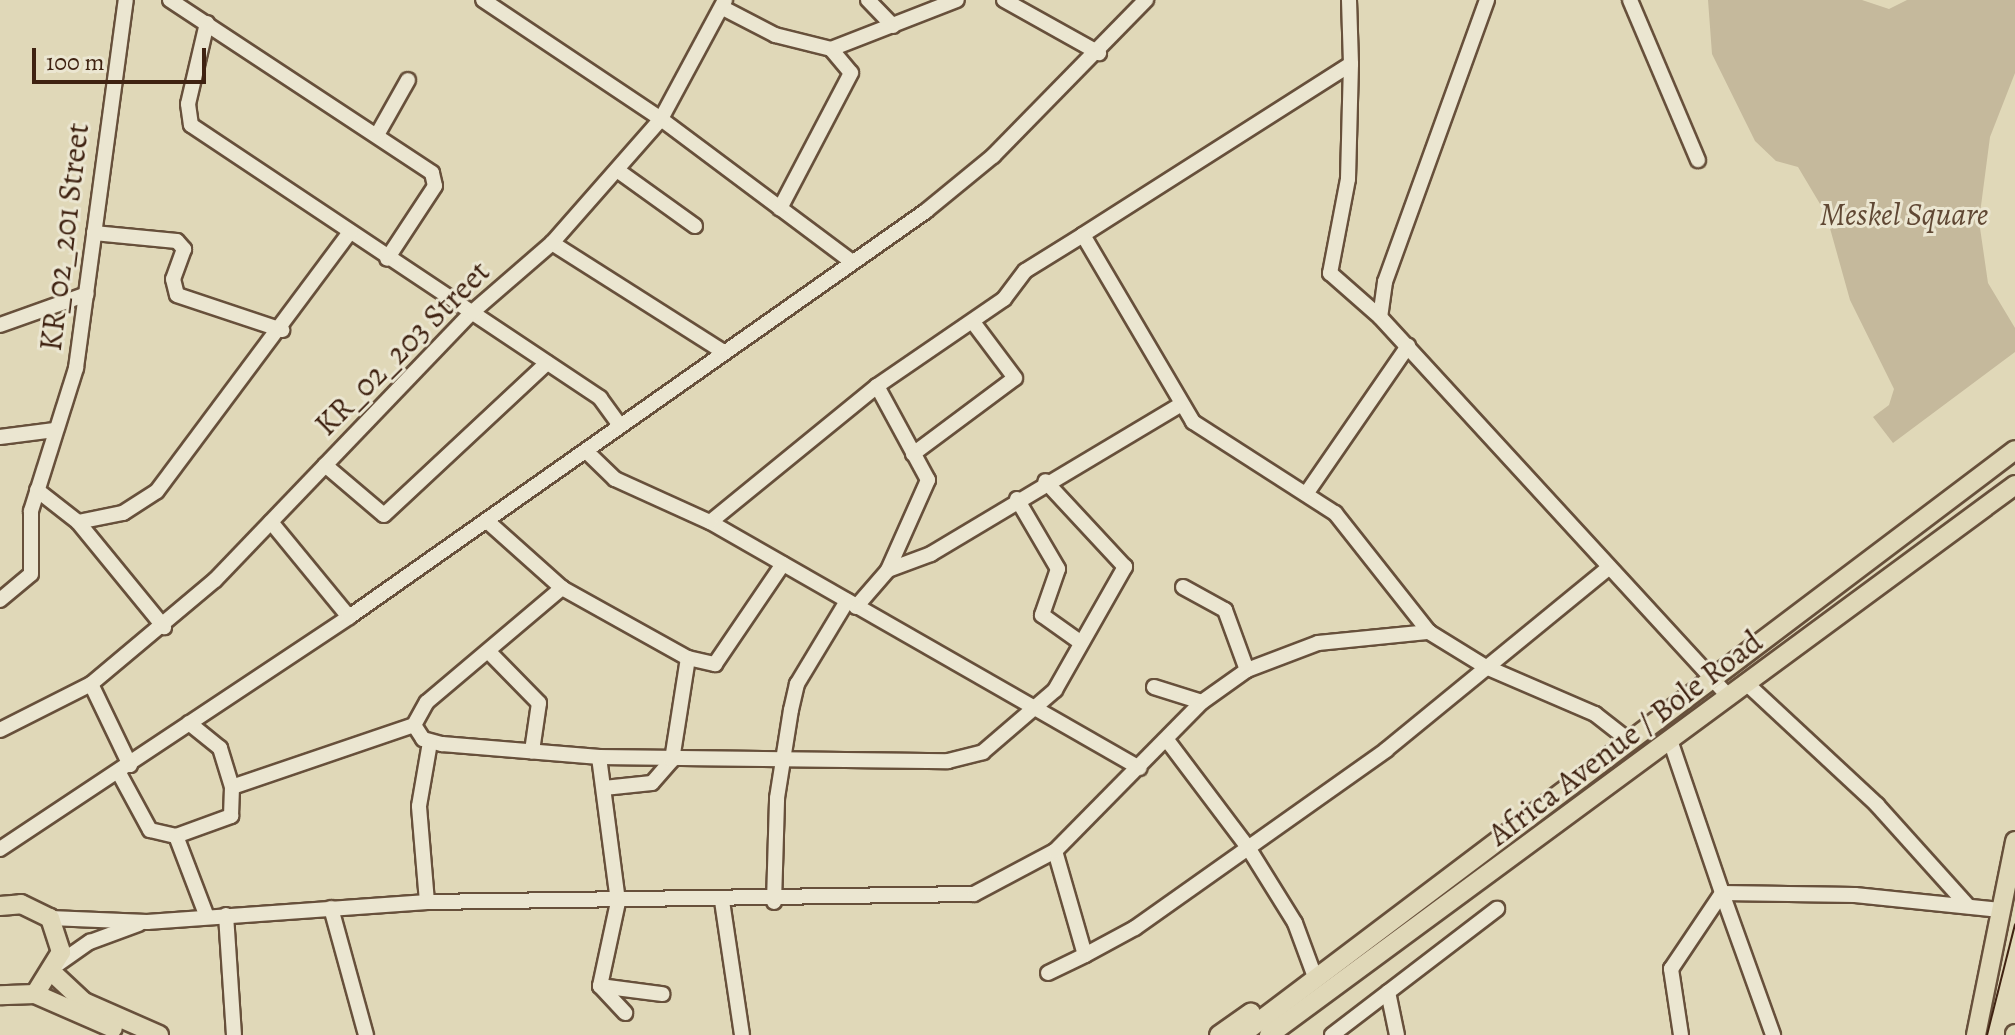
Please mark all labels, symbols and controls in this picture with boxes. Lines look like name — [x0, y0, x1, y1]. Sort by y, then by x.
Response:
scale bar — [36, 32, 210, 82]
text: 100 m — [46, 46, 105, 78]
street label: KR_02_201 Street — [31, 121, 97, 353]
park label: Meskel Square — [1820, 195, 1988, 233]
street label: KR_02_203 Street — [306, 252, 498, 444]
street label: Africa Avenue / Bole Road — [1480, 622, 1770, 854]

